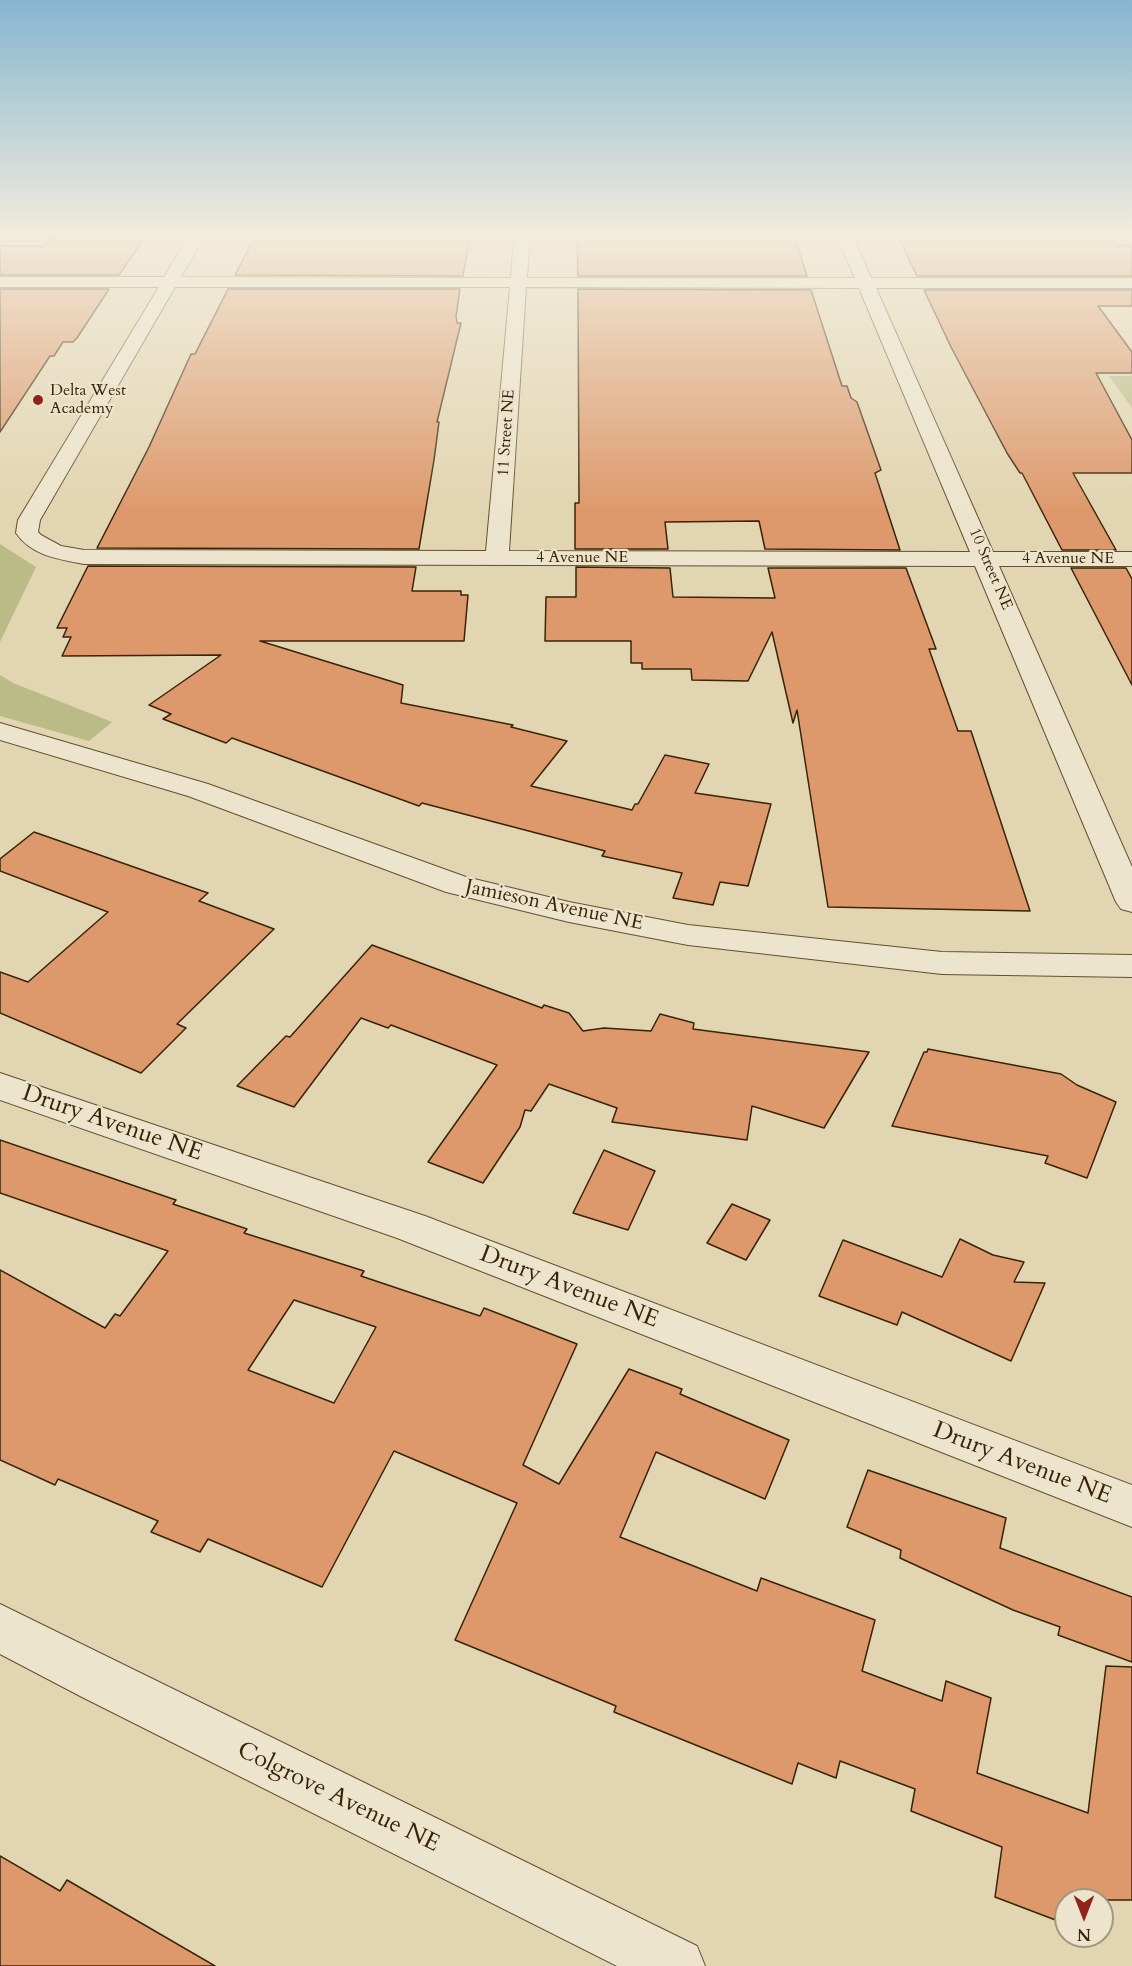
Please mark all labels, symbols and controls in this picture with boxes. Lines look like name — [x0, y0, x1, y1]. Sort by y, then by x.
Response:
place label: Delta West Academy — [50, 381, 126, 419]
street label: 11 Street NE — [494, 389, 520, 477]
marker: Delta West Academy — [31, 393, 45, 407]
street label: 10 Street NE — [964, 525, 1016, 613]
street label: 4 Avenue NE — [536, 548, 628, 568]
street label: 4 Avenue NE — [1022, 549, 1114, 569]
street label: Jamieson Avenue NE — [463, 875, 645, 937]
street label: Drury Avenue NE — [18, 1080, 206, 1168]
street label: Drury Avenue NE — [476, 1241, 662, 1335]
street label: Drury Avenue NE — [929, 1417, 1115, 1511]
street label: Colgrove Avenue NE — [232, 1736, 444, 1860]
north arrow — [1054, 1888, 1114, 1948]
text: N — [1077, 1923, 1091, 1945]

